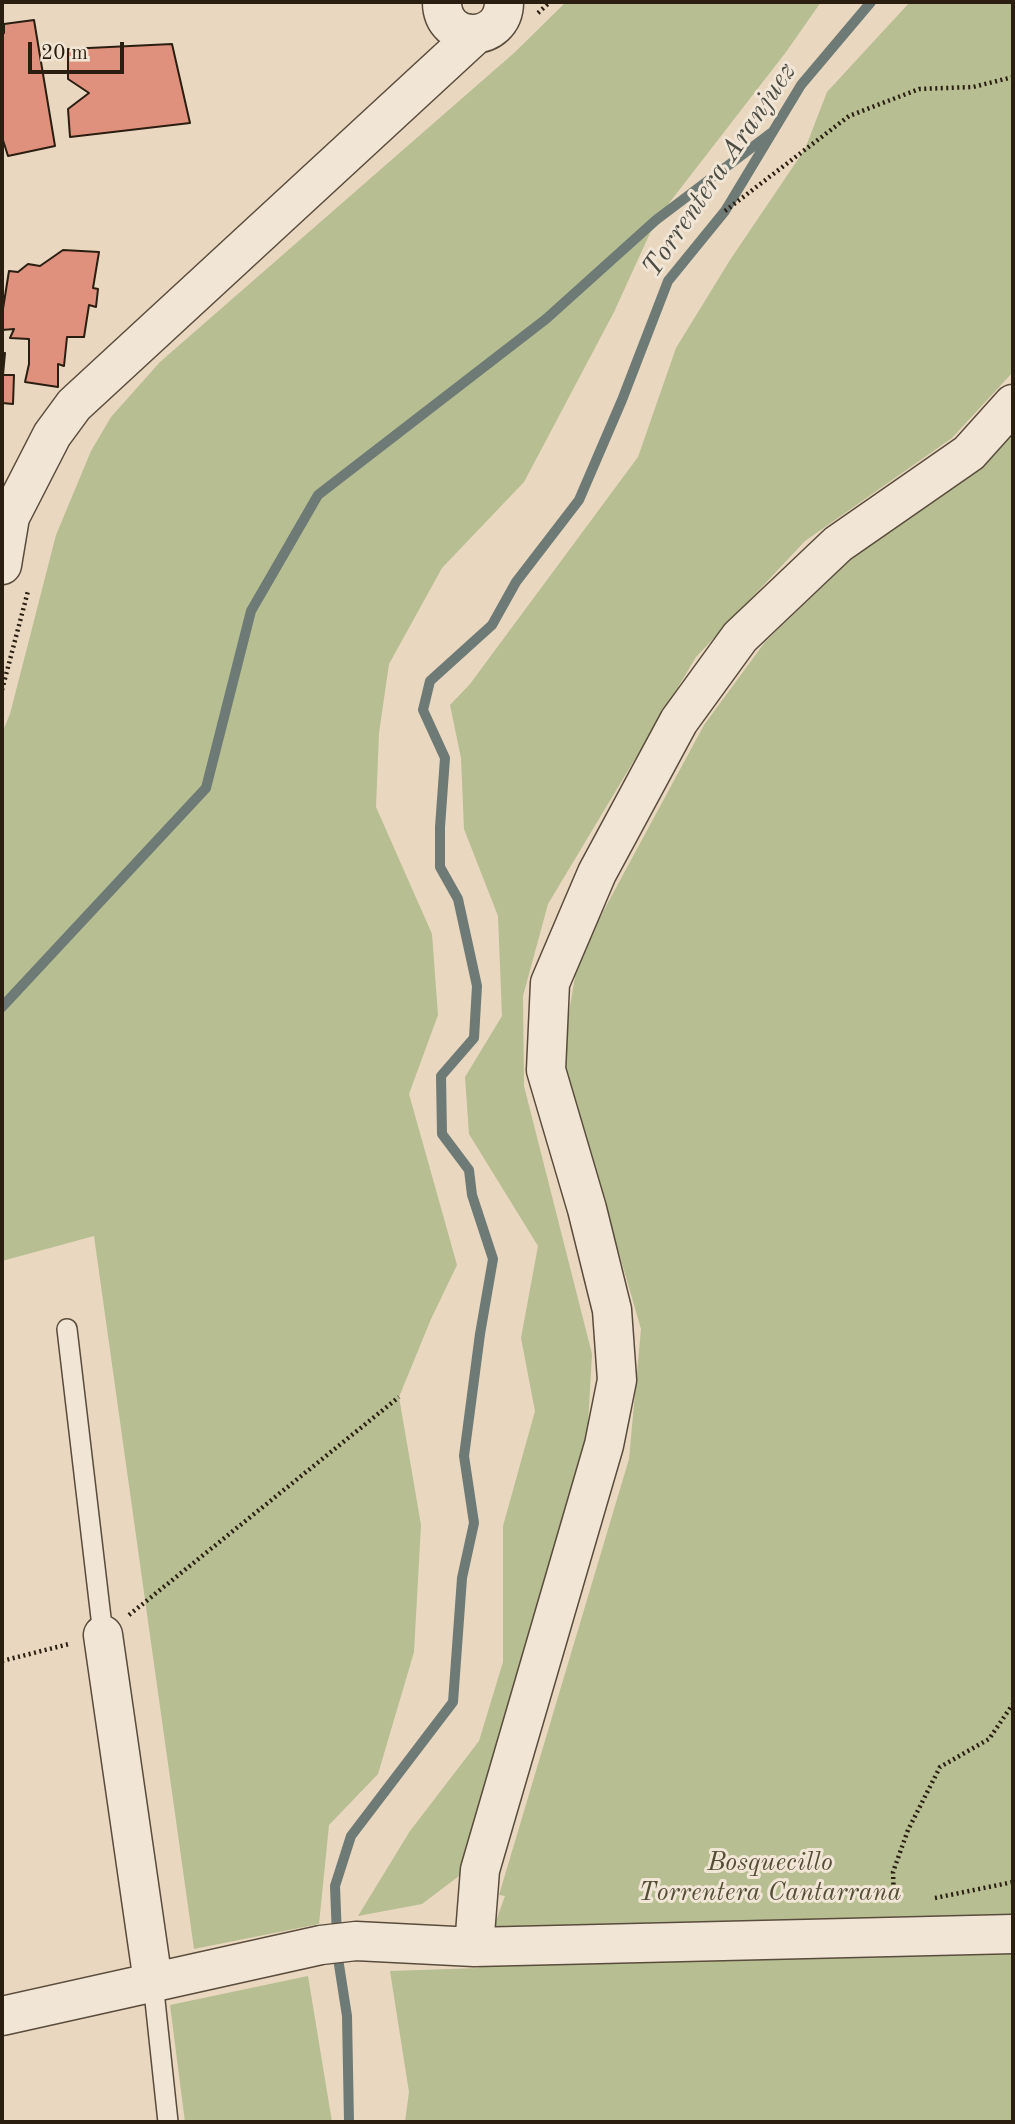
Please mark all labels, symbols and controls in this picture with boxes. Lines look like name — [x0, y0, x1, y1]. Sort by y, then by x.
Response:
scale bar — [32, 28, 128, 72]
text: 20 m — [41, 43, 88, 64]
water label: Torrentera Aranjuez — [636, 56, 804, 284]
park label: Bosquecillo Torrentera Cantarrana — [639, 1847, 901, 1909]

